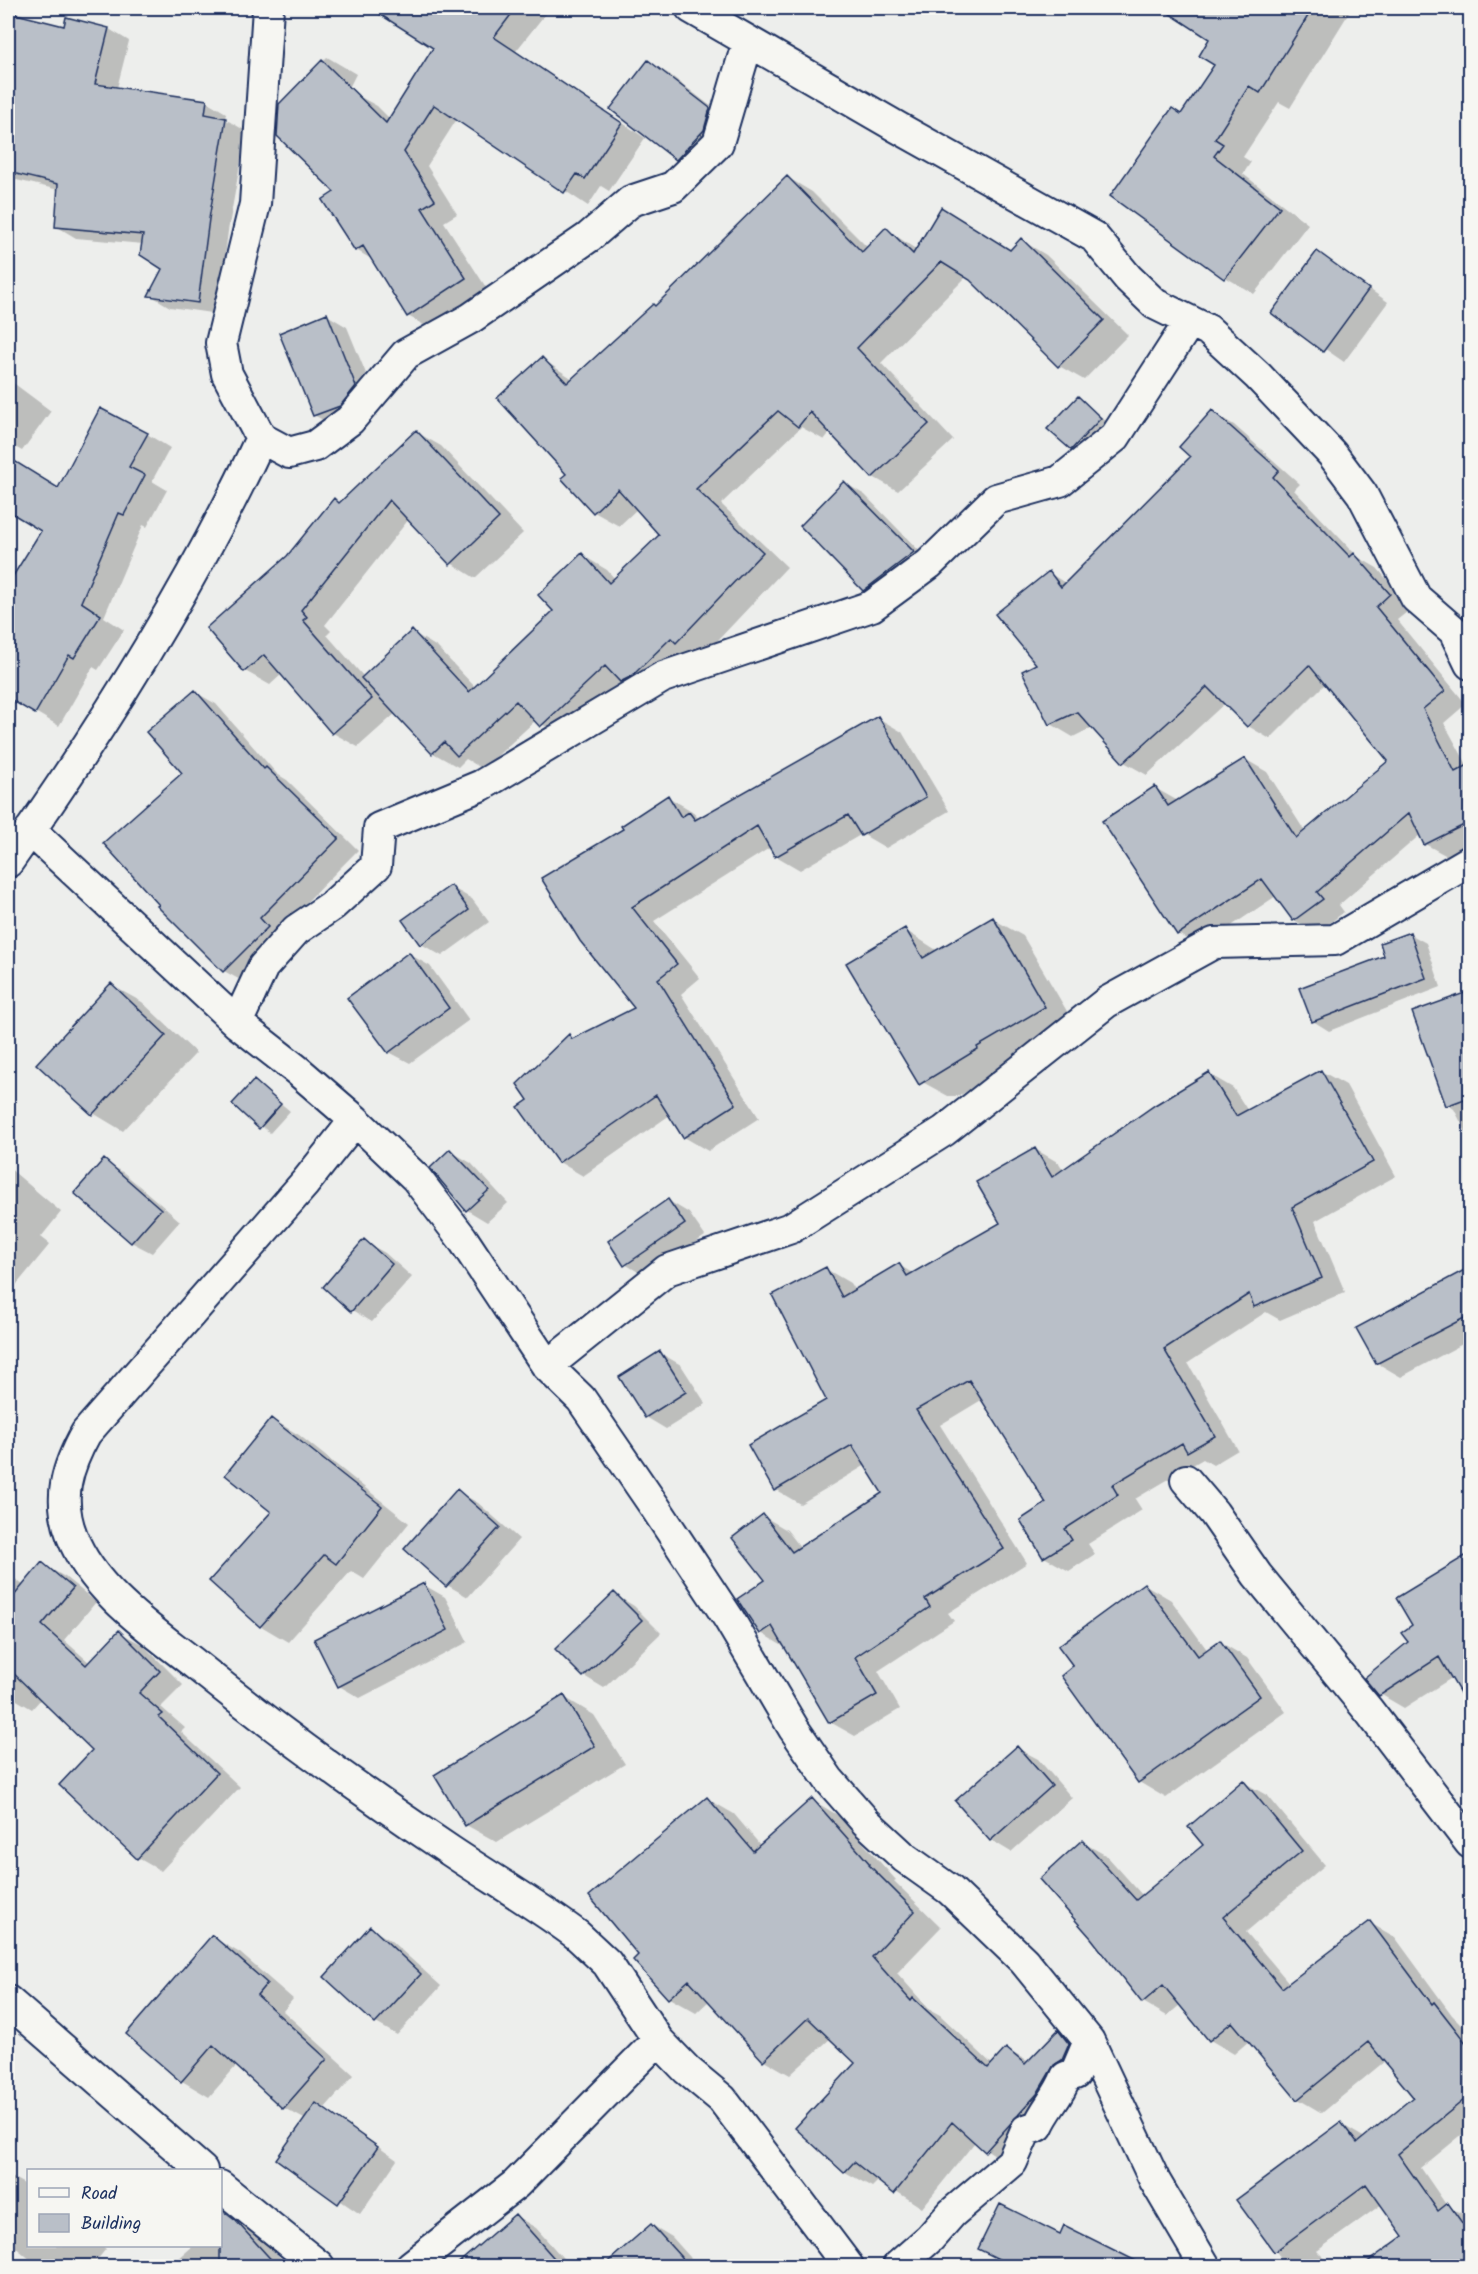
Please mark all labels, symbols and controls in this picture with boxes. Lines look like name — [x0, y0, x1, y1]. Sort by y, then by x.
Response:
legend — [27, 2169, 222, 2247]
text: Road — [81, 2180, 118, 2209]
text: Building — [81, 2210, 141, 2239]

